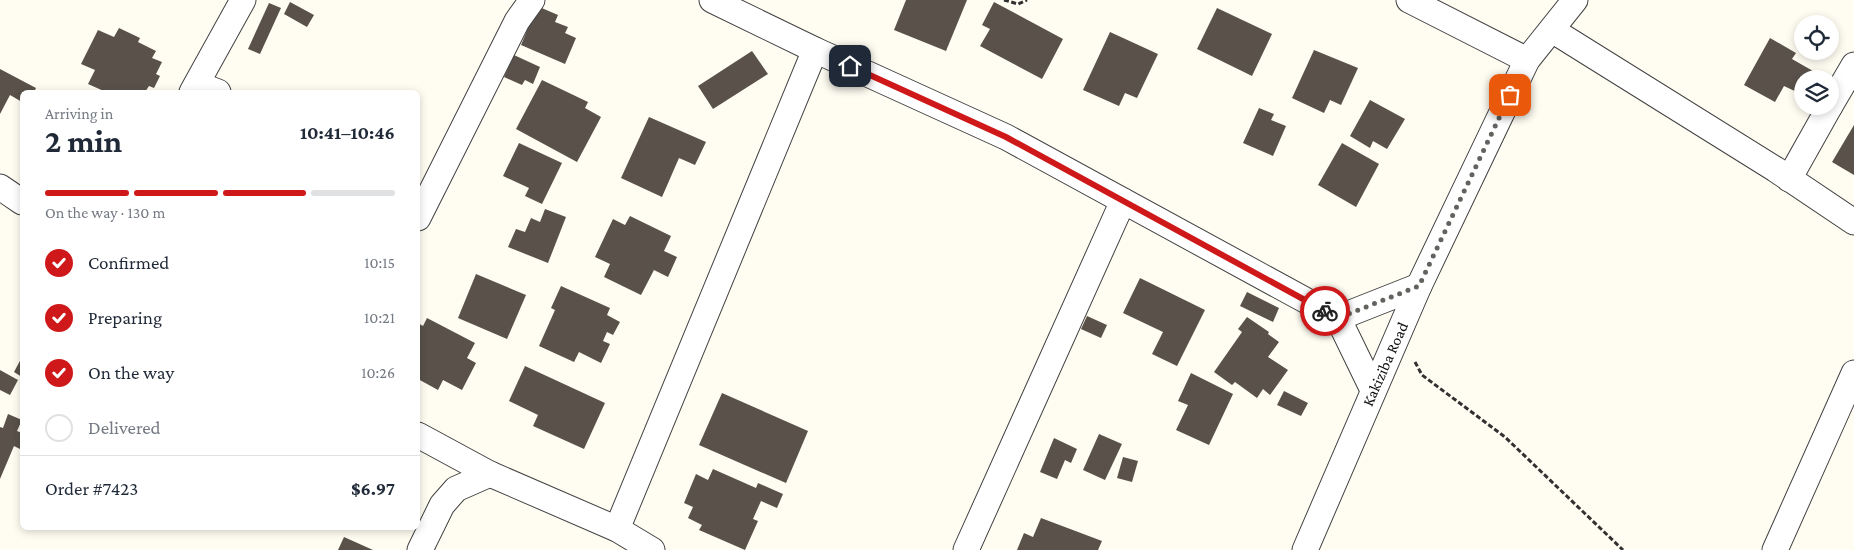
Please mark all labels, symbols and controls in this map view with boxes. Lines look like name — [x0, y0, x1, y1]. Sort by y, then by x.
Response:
map controls — [1794, 15, 1839, 115]
button: locate — [1794, 15, 1839, 60]
pin — [829, 45, 871, 87]
icon: home — [836, 52, 864, 80]
button: layers — [1794, 70, 1839, 115]
pin — [1489, 74, 1531, 116]
icon: bag — [1496, 81, 1524, 109]
text: Arriving in — [45, 105, 113, 122]
text: 10:41–10:46 — [300, 122, 395, 143]
text: 2 min — [45, 123, 122, 159]
text: On the way · 130 m — [45, 204, 165, 221]
icon: check — [45, 249, 73, 277]
text: Confirmed — [88, 252, 169, 273]
text: 10:15 — [364, 254, 395, 271]
courier — [1300, 286, 1350, 336]
icon: bike — [1311, 297, 1339, 325]
icon: check — [45, 304, 73, 332]
text: Preparing — [88, 307, 162, 328]
text: 10:21 — [364, 309, 395, 326]
street label: Kakiziba Road — [1359, 319, 1411, 409]
icon: check — [45, 359, 73, 387]
text: On the way — [88, 362, 174, 383]
text: 10:26 — [361, 364, 395, 381]
text: Delivered — [88, 417, 161, 438]
text: Order #7423 — [45, 478, 138, 499]
text: $6.97 — [351, 478, 395, 499]

